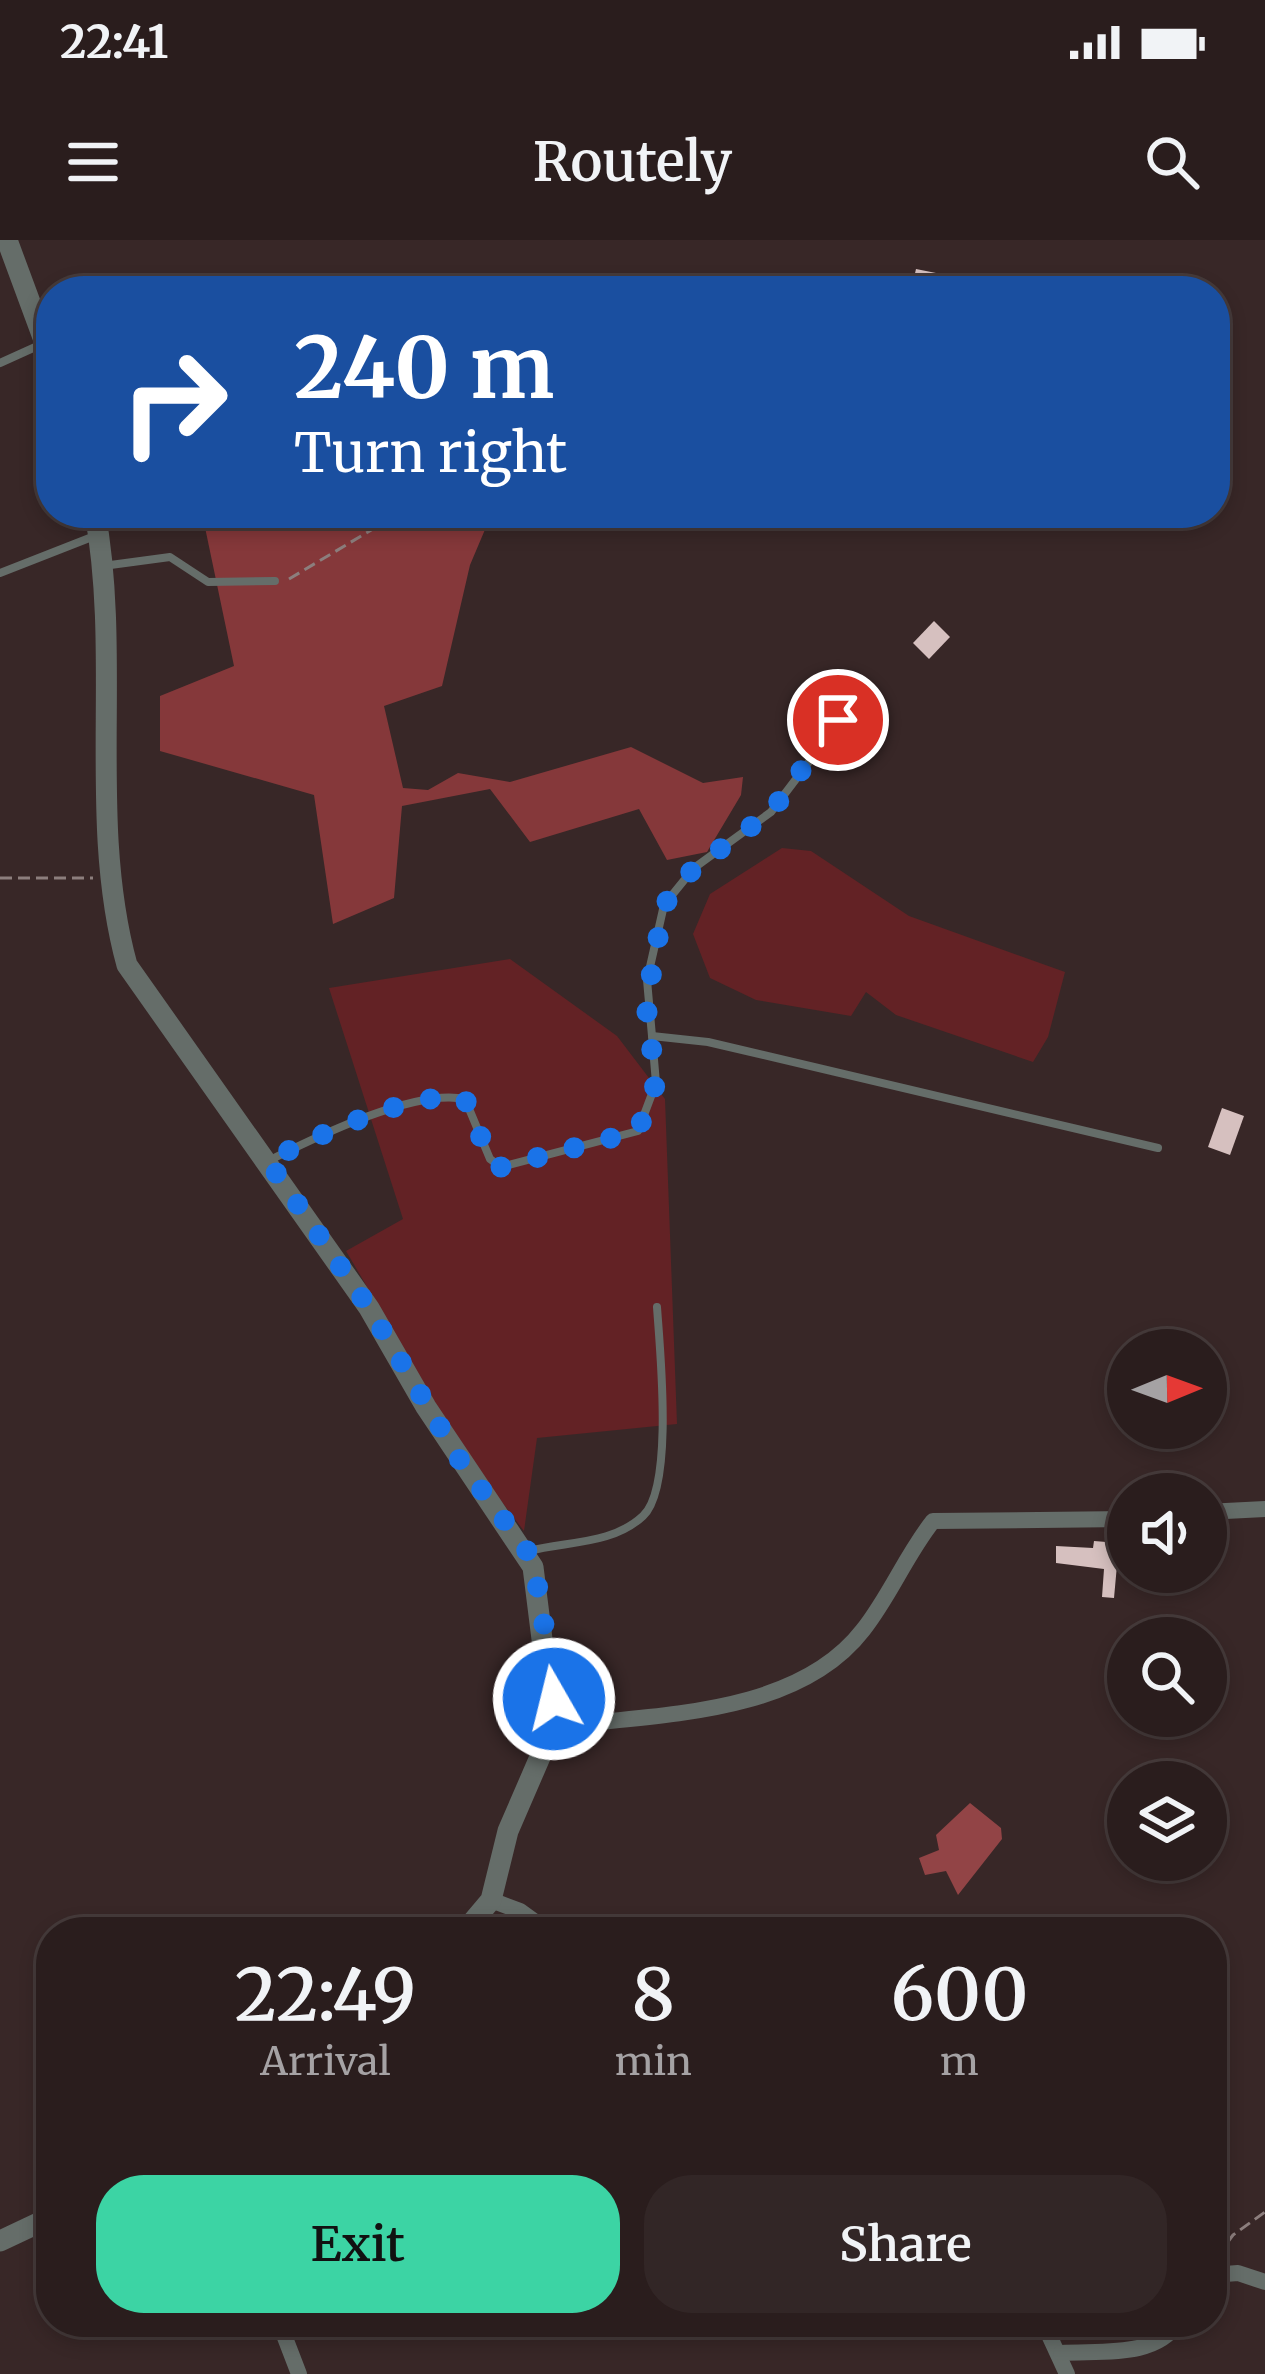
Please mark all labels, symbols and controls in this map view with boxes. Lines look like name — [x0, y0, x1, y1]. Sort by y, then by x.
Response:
text: 22:41 — [60, 14, 168, 70]
text: Routely — [533, 128, 732, 196]
icon: menu — [60, 129, 126, 195]
icon: search — [1139, 129, 1205, 195]
text: 240 m — [294, 315, 554, 421]
icon: right — [96, 324, 252, 480]
text: Turn right — [294, 419, 567, 487]
pin — [787, 669, 889, 771]
icon: arrive — [805, 687, 871, 753]
north arrow — [1107, 1329, 1227, 1449]
map controls — [1107, 1329, 1227, 1881]
button: sound — [1107, 1473, 1227, 1593]
button: search — [1107, 1617, 1227, 1737]
position arrow — [491, 1636, 617, 1762]
button: layers — [1107, 1761, 1227, 1881]
text: 22:49 — [235, 1949, 416, 2040]
text: 8 — [632, 1949, 675, 2040]
text: 600 — [890, 1949, 1028, 2040]
text: Arrival — [260, 2037, 391, 2086]
text: min — [615, 2037, 692, 2086]
text: m — [940, 2037, 979, 2086]
button: Exit — [96, 2175, 620, 2313]
button: Share — [644, 2175, 1167, 2313]

